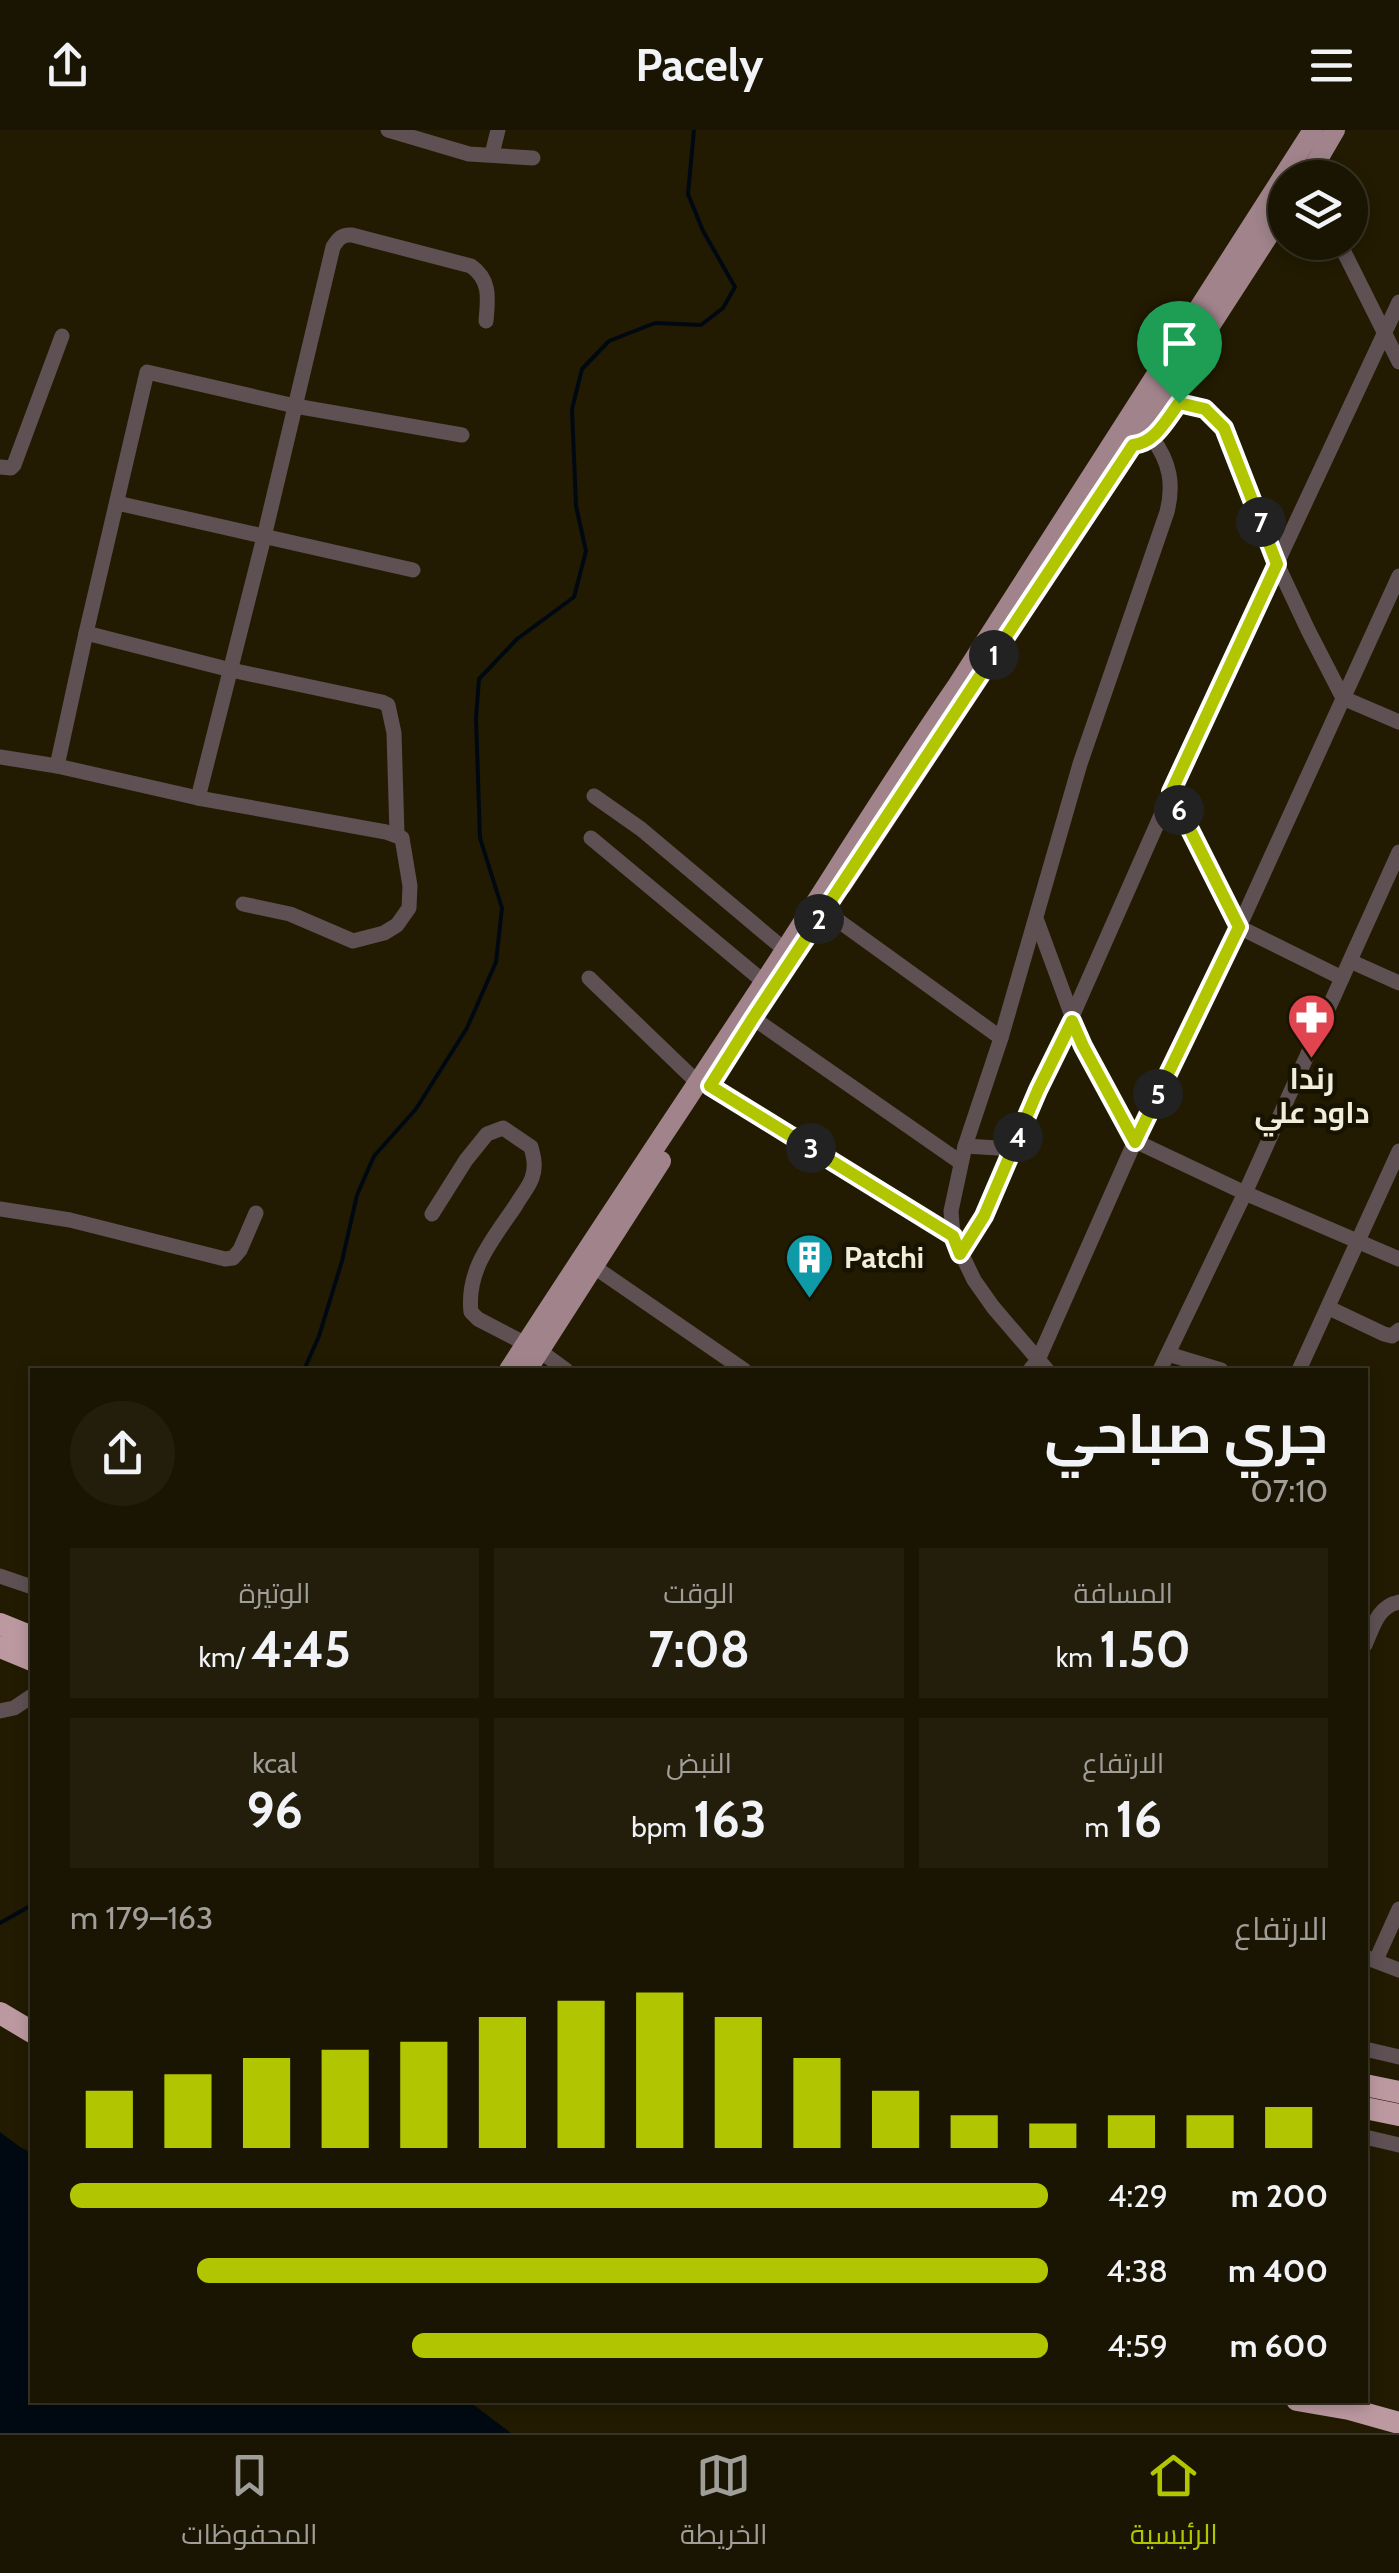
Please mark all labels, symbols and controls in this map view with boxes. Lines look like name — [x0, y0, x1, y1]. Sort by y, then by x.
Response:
icon: share — [40, 38, 95, 93]
text: Pacely — [636, 38, 763, 92]
icon: menu — [1304, 38, 1359, 93]
map controls — [1268, 160, 1368, 260]
button: layers — [1268, 160, 1368, 260]
pin — [1137, 301, 1222, 404]
icon: arrive — [1152, 316, 1207, 371]
pin: 7 — [1236, 497, 1286, 547]
text: 7 — [1254, 505, 1268, 539]
pin: 1 — [969, 630, 1019, 680]
text: 1 — [989, 638, 999, 672]
pin: 6 — [1154, 785, 1204, 835]
text: 6 — [1171, 793, 1187, 827]
pin: 2 — [794, 894, 844, 944]
text: 2 — [812, 902, 826, 936]
pharmacy icon: رندا داود علي — [1286, 992, 1338, 1060]
place label: رندا داود علي — [1254, 1060, 1370, 1137]
pin: 5 — [1133, 1069, 1183, 1119]
text: 5 — [1150, 1077, 1166, 1111]
pin: 4 — [993, 1112, 1043, 1162]
text: 4 — [1009, 1120, 1027, 1154]
pin: 3 — [786, 1123, 836, 1173]
text: 3 — [803, 1131, 819, 1165]
building icon: Patchi — [783, 1232, 835, 1300]
place label: Patchi — [844, 1239, 924, 1276]
text: جري صباحي — [1045, 1400, 1328, 1467]
button: share — [70, 1401, 175, 1506]
text: 07:10 — [1250, 1471, 1328, 1510]
text: الوتيرة — [239, 1576, 311, 1610]
text: الوقت — [663, 1576, 735, 1610]
text: المسافة — [1074, 1576, 1173, 1610]
text: 4:45 — [251, 1619, 351, 1680]
text: 7:08 — [648, 1619, 750, 1680]
text: 1.50 — [1099, 1619, 1191, 1680]
text: /km — [198, 1640, 251, 1674]
text: km — [1056, 1640, 1099, 1674]
text: kcal — [252, 1746, 297, 1780]
text: النبض — [666, 1746, 732, 1780]
text: الارتفاع — [1082, 1746, 1164, 1780]
text: 96 — [247, 1780, 303, 1841]
text: 163 — [693, 1789, 767, 1850]
text: 16 — [1115, 1789, 1162, 1850]
text: bpm — [631, 1810, 693, 1844]
text: m — [1085, 1810, 1115, 1844]
text: 163–179 m — [70, 1898, 213, 1937]
text: الارتفاع — [1234, 1909, 1328, 1948]
text: 4:29 — [1108, 2176, 1168, 2215]
text: 200 m — [1231, 2176, 1328, 2215]
text: 4:38 — [1106, 2251, 1168, 2290]
text: 400 m — [1228, 2251, 1328, 2290]
text: 4:59 — [1107, 2326, 1168, 2365]
text: 600 m — [1230, 2326, 1328, 2365]
tab: المحفوظات — [181, 2448, 318, 2560]
tab: الخريطة — [680, 2448, 767, 2560]
tab: الرئيسية — [1130, 2448, 1218, 2560]

